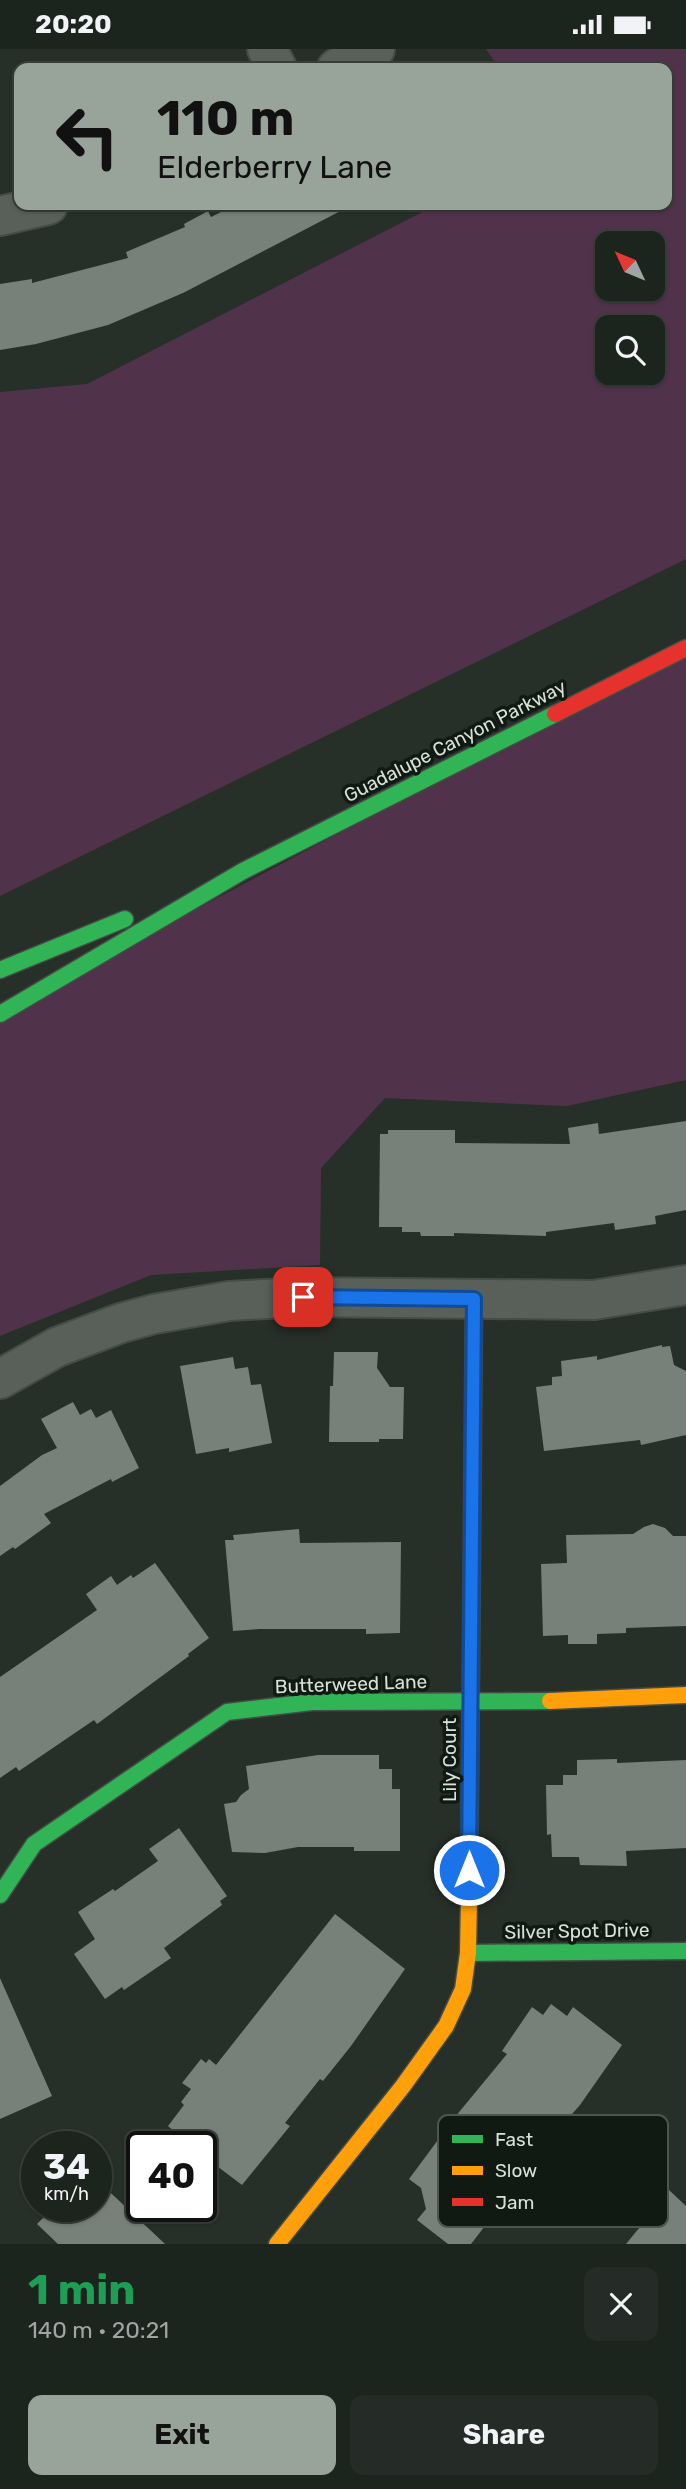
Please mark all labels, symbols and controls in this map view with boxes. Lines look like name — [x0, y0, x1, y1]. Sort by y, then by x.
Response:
text: 20:20 — [35, 9, 112, 40]
text: 110 m — [157, 89, 294, 147]
icon: left — [42, 91, 133, 182]
text: Elderberry Lane — [157, 148, 392, 186]
north arrow — [595, 231, 665, 301]
map controls — [595, 231, 665, 385]
button: search — [595, 315, 665, 385]
street label: Guadalupe Canyon Parkway — [340, 675, 570, 807]
pin — [273, 1267, 333, 1327]
icon: arrive — [284, 1278, 322, 1316]
street label: Butterweed Lane — [274, 1670, 428, 1698]
street label: Lily Court — [438, 1717, 461, 1802]
position arrow — [432, 1833, 506, 1907]
street label: Silver Spot Drive — [504, 1918, 650, 1944]
legend — [438, 2115, 668, 2227]
text: Fast — [495, 2128, 534, 2151]
speed limit sign: 40 — [126, 2131, 217, 2222]
text: 34 — [43, 2146, 90, 2188]
text: Slow — [495, 2159, 537, 2182]
text: km/h — [44, 2183, 89, 2205]
text: Jam — [495, 2191, 534, 2214]
text: 1 min — [28, 2265, 135, 2315]
button: close — [584, 2267, 658, 2341]
text: 140 m · 20:21 — [28, 2316, 169, 2344]
button: Exit — [28, 2395, 336, 2475]
button: Share — [350, 2395, 658, 2475]

